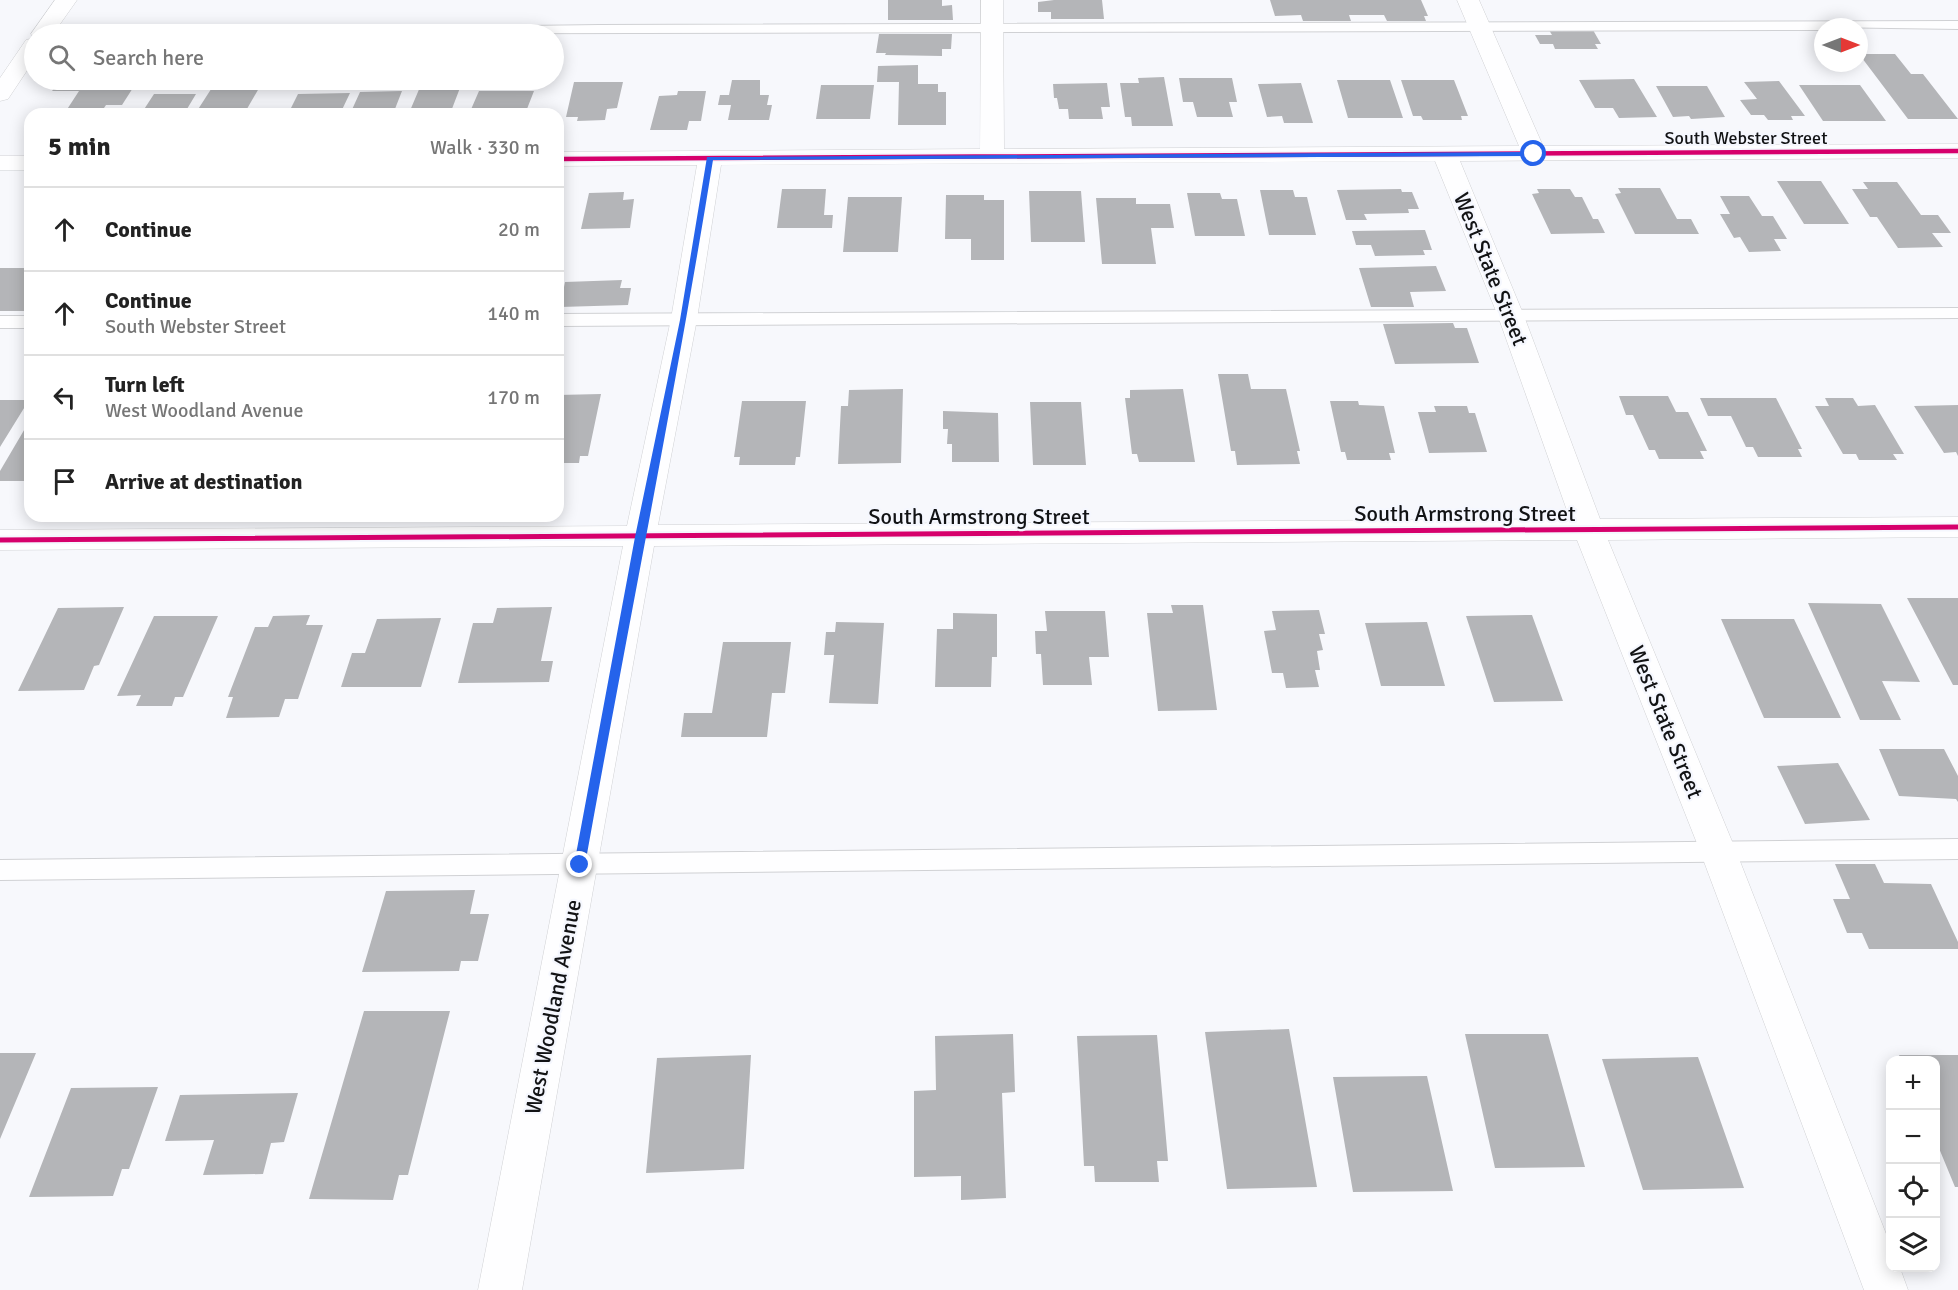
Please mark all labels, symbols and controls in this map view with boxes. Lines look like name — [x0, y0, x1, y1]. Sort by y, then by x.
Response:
north arrow — [1814, 18, 1868, 72]
search box — [24, 24, 564, 90]
icon: search — [45, 41, 78, 74]
text: Search here — [93, 44, 204, 71]
street label: South Webster Street — [1665, 127, 1827, 149]
text: 5 min — [48, 131, 111, 163]
text: Walk · 330 m — [430, 135, 540, 160]
route start — [1520, 140, 1546, 166]
street label: West State Street — [1448, 189, 1534, 350]
icon: ahead — [48, 213, 81, 246]
text: Continue — [105, 216, 192, 243]
text: 20 m — [498, 217, 540, 242]
text: Continue — [105, 287, 192, 314]
icon: ahead — [48, 297, 81, 330]
text: 140 m — [487, 301, 540, 326]
text: South Webster Street — [105, 314, 286, 339]
text: Turn left — [105, 371, 185, 398]
icon: left — [48, 381, 81, 414]
text: 170 m — [487, 385, 540, 410]
text: West Woodland Avenue — [105, 398, 304, 423]
icon: arrive — [48, 465, 81, 498]
text: Arrive at destination — [105, 468, 302, 495]
street label: South Armstrong Street — [1354, 500, 1576, 527]
street label: South Armstrong Street — [868, 503, 1090, 530]
street label: West State Street — [1623, 642, 1709, 803]
route end — [566, 851, 592, 877]
street label: West Woodland Avenue — [519, 897, 587, 1117]
map controls — [1886, 1056, 1940, 1272]
button: + — [1886, 1056, 1940, 1110]
button: − — [1886, 1110, 1940, 1164]
button: locate — [1886, 1164, 1940, 1218]
button: layers — [1886, 1218, 1940, 1272]

